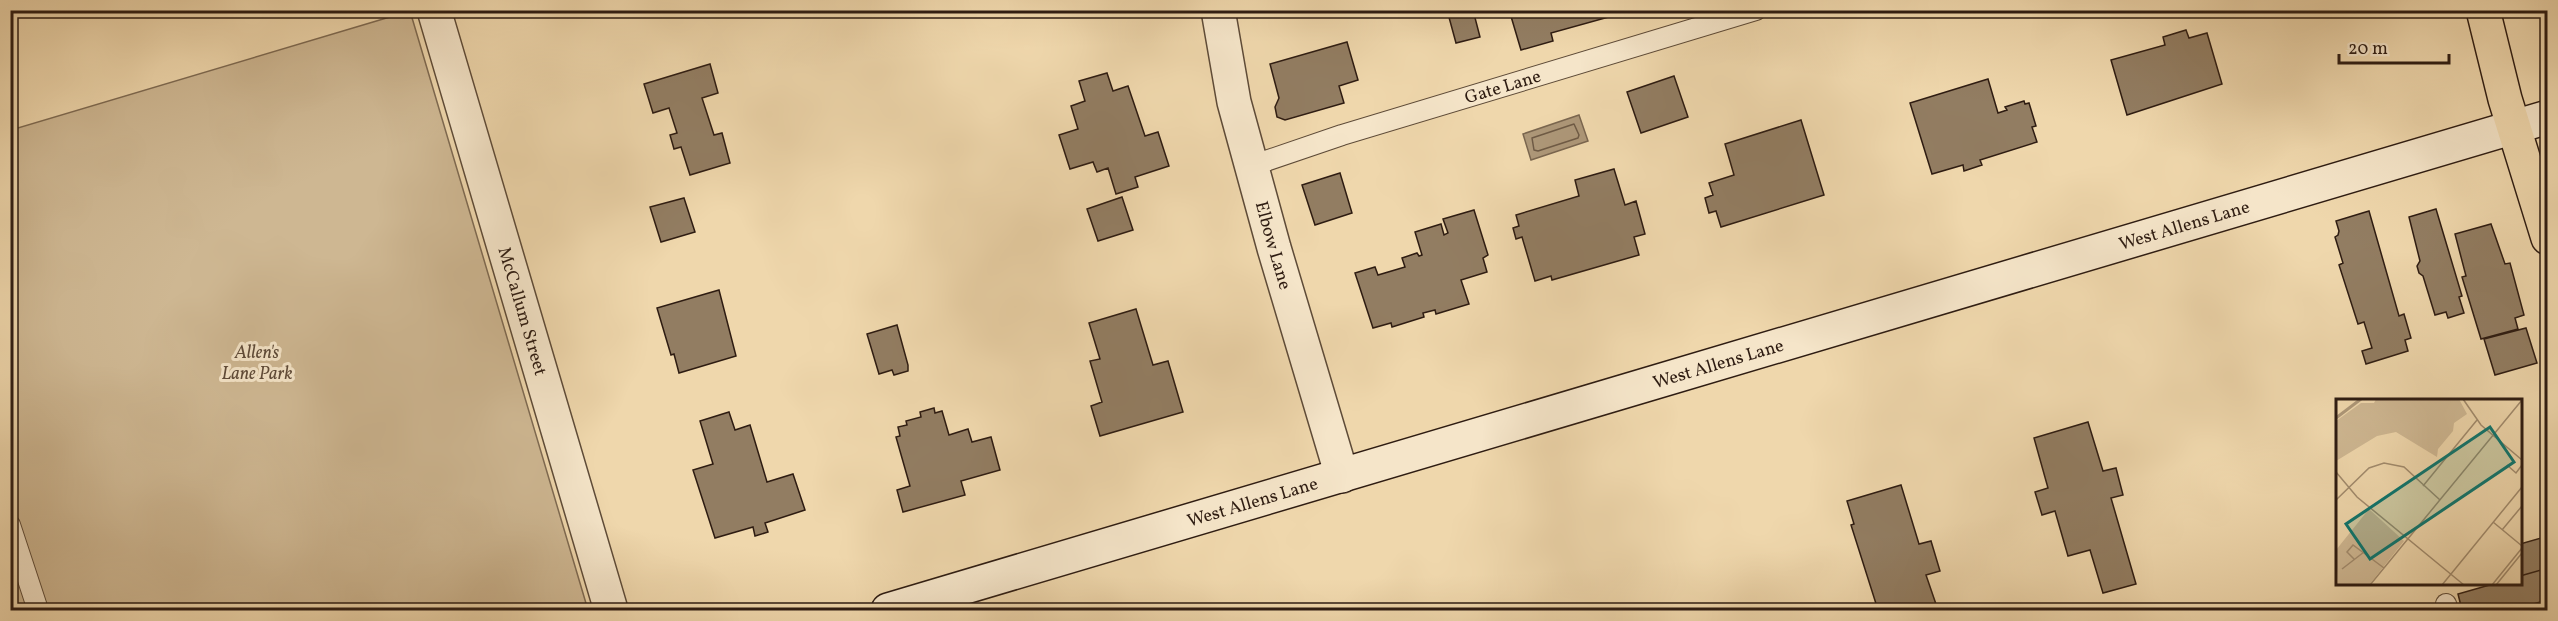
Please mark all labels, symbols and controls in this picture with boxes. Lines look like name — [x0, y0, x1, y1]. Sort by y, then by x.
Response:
scale bar — [2339, 27, 2448, 65]
text: 20 m — [2348, 37, 2388, 62]
street label: Gate Lane — [1462, 65, 1544, 111]
street label: West Allens Lane — [2116, 195, 2253, 258]
street label: Elbow Lane — [1248, 199, 1297, 293]
street label: McCallum Street — [491, 244, 552, 379]
street label: West Allens Lane — [1650, 334, 1787, 396]
park label: Allen's Lane Park — [221, 341, 293, 387]
inset map — [2336, 399, 2522, 585]
street label: West Allens Lane — [1184, 472, 1321, 534]

